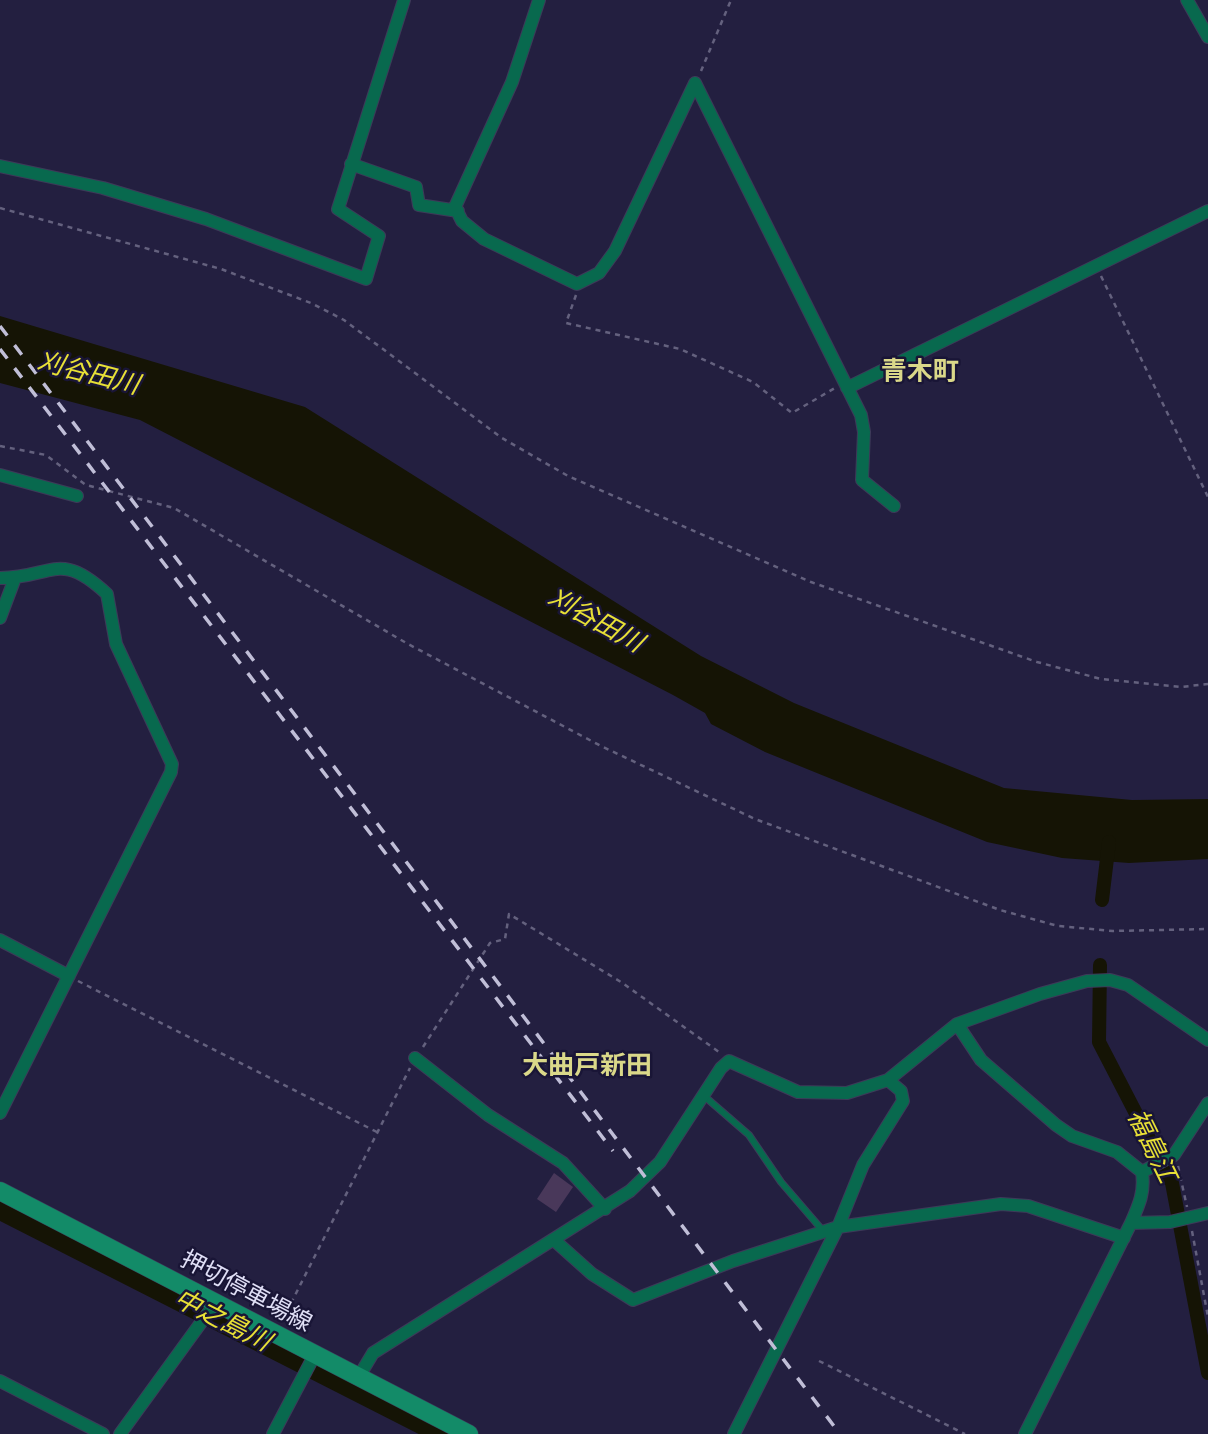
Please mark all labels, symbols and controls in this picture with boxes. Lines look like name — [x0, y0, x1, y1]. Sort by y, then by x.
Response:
water label: 刈谷田川 — [34, 346, 142, 402]
district label: 青木町 — [881, 357, 959, 389]
water label: 刈谷田川 — [542, 582, 648, 660]
district label: 大曲戸新田 — [522, 1051, 652, 1083]
water label: 福島江 — [1120, 1104, 1182, 1188]
street label: 押切停車場線 — [176, 1245, 316, 1339]
water label: 中之島川 — [169, 1283, 275, 1359]

